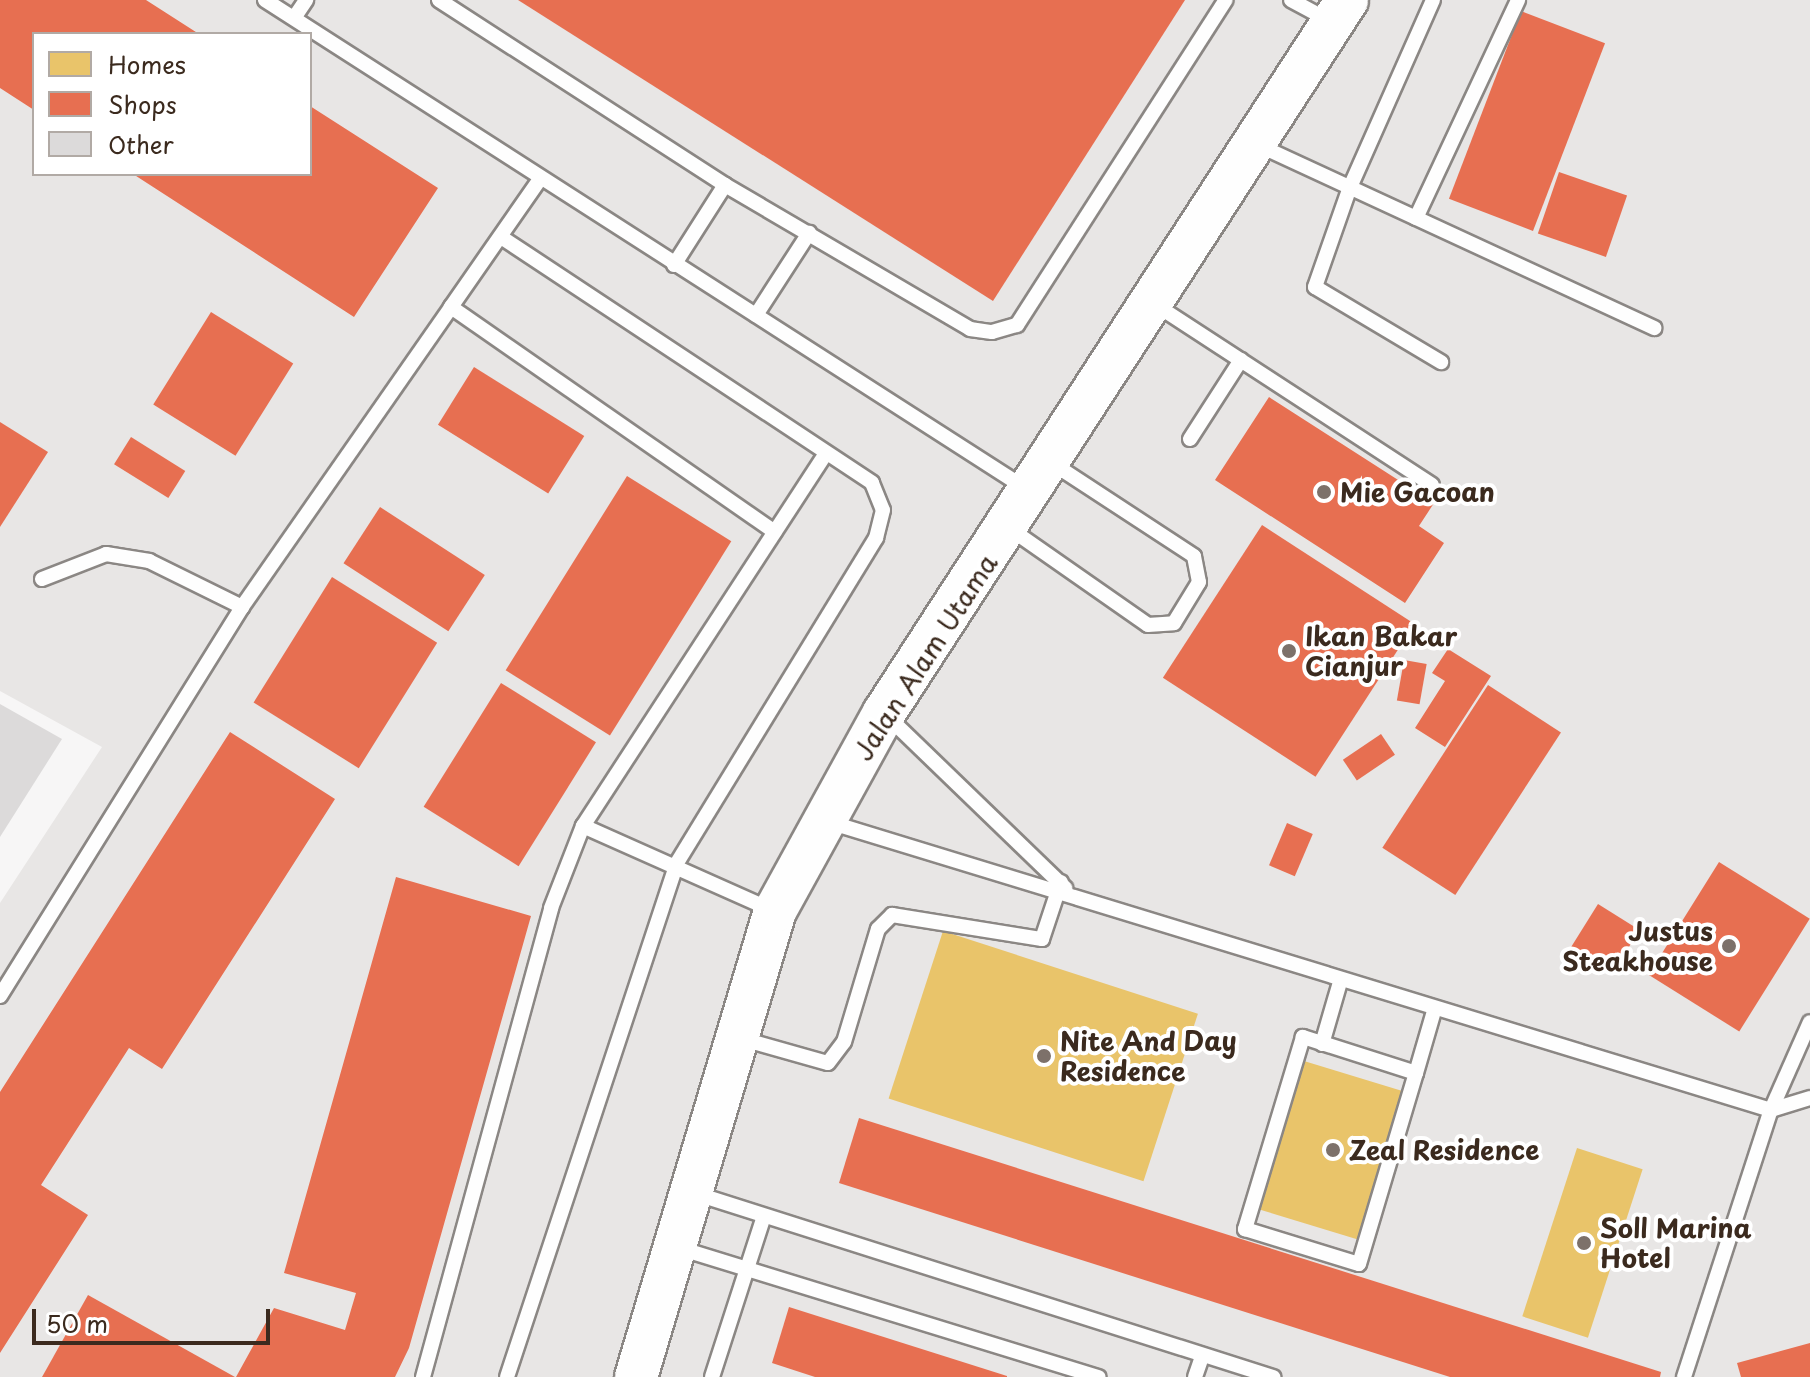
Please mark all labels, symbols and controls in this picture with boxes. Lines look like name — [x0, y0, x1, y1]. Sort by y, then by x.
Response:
legend — [32, 32, 312, 176]
text: Homes — [108, 46, 186, 82]
text: Shops — [108, 86, 177, 122]
text: Other — [108, 126, 174, 162]
place label: Mie Gacoan — [1340, 476, 1496, 508]
marker: Mie Gacoan — [1315, 483, 1333, 501]
street label: Jalan Alam Utama — [846, 548, 1004, 766]
place label: Ikan Bakar Cianjur — [1305, 620, 1457, 682]
marker: Ikan Bakar Cianjur — [1280, 642, 1298, 660]
place label: Justus Steakhouse — [1563, 915, 1713, 976]
marker: Justus Steakhouse — [1720, 937, 1738, 955]
place label: Nite And Day Residence — [1060, 1025, 1237, 1086]
marker: Nite And Day Residence — [1035, 1047, 1053, 1065]
place label: Zeal Residence — [1349, 1134, 1539, 1166]
marker: Zeal Residence — [1324, 1141, 1342, 1159]
place label: Soll Marina Hotel — [1600, 1212, 1752, 1274]
marker: Soll Marina Hotel — [1575, 1234, 1593, 1252]
scale bar — [36, 1293, 274, 1343]
text: 50 m — [46, 1305, 108, 1341]

